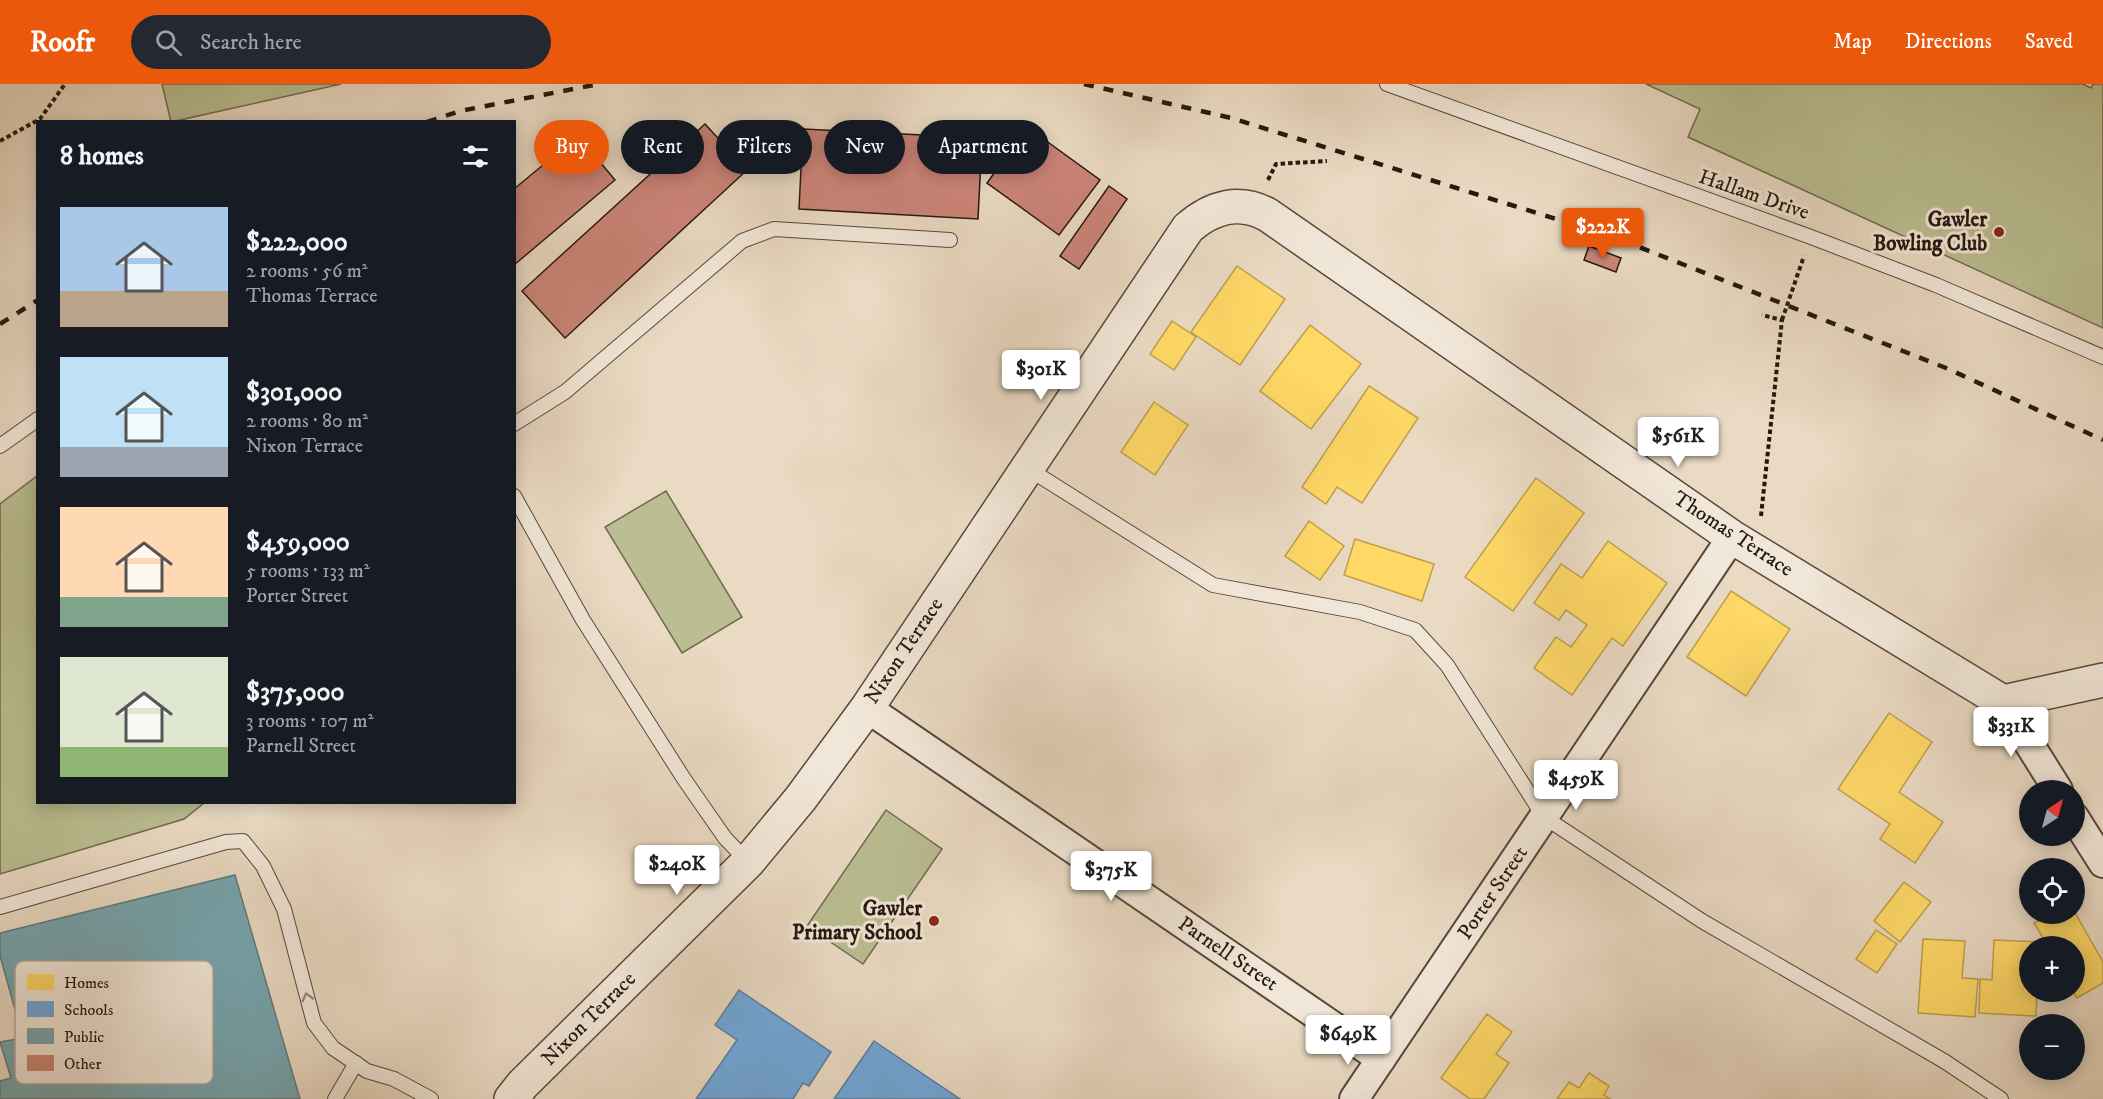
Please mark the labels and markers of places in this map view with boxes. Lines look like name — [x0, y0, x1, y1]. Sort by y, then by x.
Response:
place label: Gawler Bowling Club — [1873, 207, 1988, 257]
pin: $222K — [1561, 208, 1645, 259]
marker: Gawler Bowling Club — [1992, 225, 2006, 239]
pin: $301K — [999, 350, 1083, 401]
pin: $561K — [1636, 417, 1720, 468]
pin: $331K — [1969, 707, 2053, 758]
pin: $459K — [1534, 760, 1618, 811]
pin: $240K — [635, 845, 719, 896]
pin: $375K — [1069, 851, 1153, 902]
place label: Gawler Primary School — [792, 896, 923, 946]
marker: Gawler Primary School — [927, 914, 941, 928]
pin: $649K — [1306, 1015, 1390, 1066]

